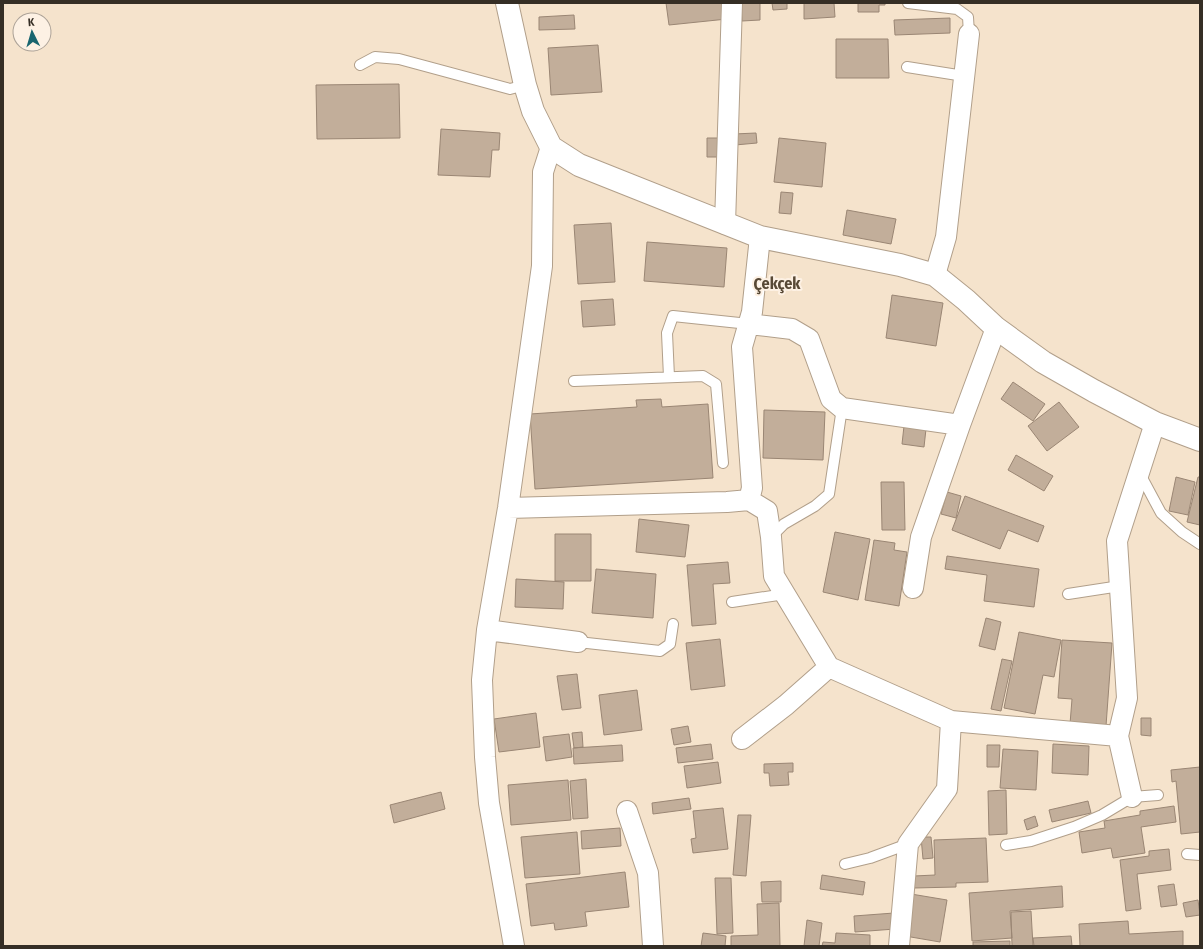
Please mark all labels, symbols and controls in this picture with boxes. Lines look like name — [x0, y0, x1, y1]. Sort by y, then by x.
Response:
north arrow — [12, 12, 52, 52]
text: K — [27, 16, 36, 29]
district label: Çekçek — [753, 274, 801, 295]

